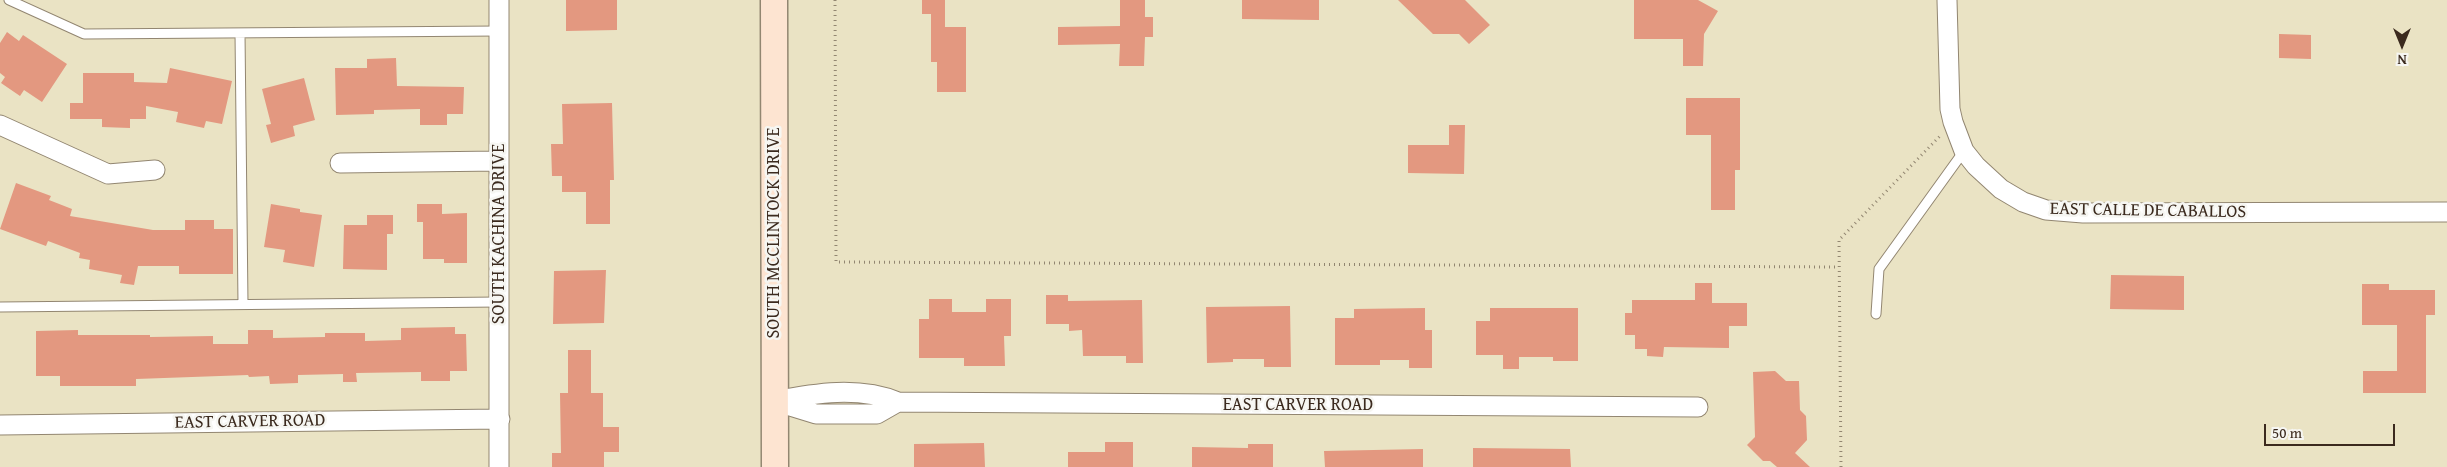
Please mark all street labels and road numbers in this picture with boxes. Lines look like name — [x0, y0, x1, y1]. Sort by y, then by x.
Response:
street label: SOUTH MCCLINTOCK DRIVE — [763, 127, 785, 339]
street label: SOUTH KACHINA DRIVE — [488, 144, 510, 324]
street label: EAST CALLE DE CABALLOS — [2050, 198, 2246, 224]
street label: EAST CARVER ROAD — [1223, 394, 1373, 416]
street label: EAST CARVER ROAD — [175, 410, 325, 434]

